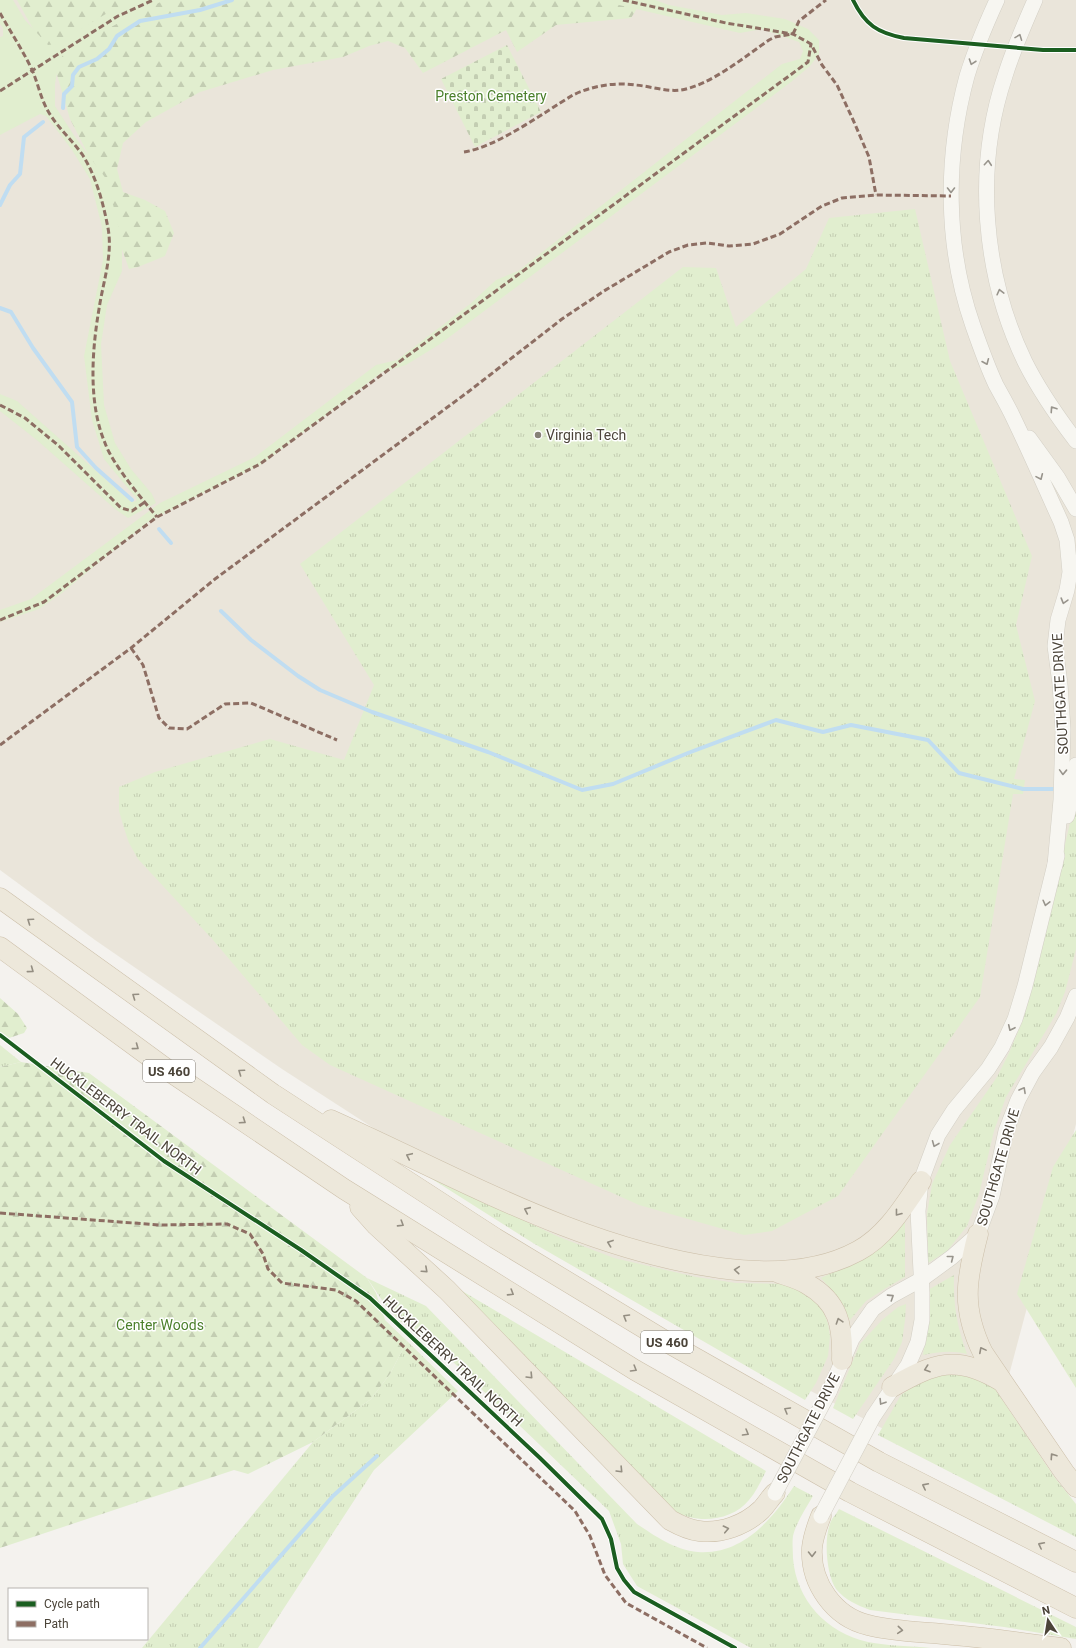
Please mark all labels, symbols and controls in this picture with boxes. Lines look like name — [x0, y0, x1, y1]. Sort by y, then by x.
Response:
one-way arrow — [1015, 34, 1023, 41]
one-way arrow — [968, 59, 977, 66]
park label: Preston Cemetery — [435, 88, 547, 104]
one-way arrow — [984, 160, 993, 166]
one-way arrow — [947, 187, 955, 193]
one-way arrow — [996, 288, 1005, 295]
one-way arrow — [981, 357, 989, 365]
one-way arrow — [1051, 407, 1058, 414]
place label: Virginia Tech — [546, 427, 626, 443]
marker: Virginia Tech — [533, 430, 543, 440]
one-way arrow — [1036, 474, 1044, 481]
one-way arrow — [1060, 598, 1069, 605]
street label: SOUTHGATE DRIVE — [1049, 633, 1071, 755]
one-way arrow — [1058, 769, 1067, 775]
one-way arrow — [1042, 899, 1050, 906]
one-way arrow — [27, 919, 34, 926]
one-way arrow — [27, 965, 34, 972]
one-way arrow — [133, 994, 140, 1001]
one-way arrow — [1008, 1023, 1016, 1031]
one-way arrow — [132, 1042, 139, 1050]
street label: HUCKLEBERRY TRAIL NORTH — [47, 1054, 205, 1178]
road number: US 460 — [143, 1060, 195, 1082]
one-way arrow — [238, 1069, 245, 1077]
one-way arrow — [1018, 1087, 1026, 1095]
street label: SOUTHGATE DRIVE — [974, 1106, 1022, 1228]
one-way arrow — [239, 1116, 246, 1124]
one-way arrow — [932, 1140, 940, 1148]
one-way arrow — [405, 1153, 413, 1161]
one-way arrow — [524, 1207, 531, 1215]
one-way arrow — [896, 1208, 903, 1215]
one-way arrow — [397, 1220, 404, 1227]
one-way arrow — [607, 1239, 614, 1248]
one-way arrow — [947, 1255, 954, 1263]
one-way arrow — [734, 1265, 740, 1274]
one-way arrow — [420, 1266, 428, 1273]
one-way arrow — [507, 1288, 514, 1296]
street label: HUCKLEBERRY TRAIL NORTH — [380, 1292, 526, 1430]
one-way arrow — [887, 1294, 894, 1302]
one-way arrow — [623, 1314, 630, 1321]
park label: Center Woods — [116, 1317, 204, 1333]
one-way arrow — [835, 1318, 844, 1325]
road number: US 460 — [641, 1331, 693, 1353]
one-way arrow — [979, 1347, 986, 1354]
one-way arrow — [630, 1364, 637, 1371]
one-way arrow — [923, 1365, 930, 1373]
street label: SOUTHGATE DRIVE — [773, 1370, 843, 1486]
one-way arrow — [525, 1371, 532, 1379]
one-way arrow — [880, 1398, 887, 1405]
one-way arrow — [784, 1407, 791, 1414]
one-way arrow — [742, 1429, 750, 1436]
one-way arrow — [1050, 1453, 1058, 1460]
one-way arrow — [615, 1465, 623, 1473]
one-way arrow — [922, 1483, 930, 1490]
one-way arrow — [723, 1525, 729, 1533]
one-way arrow — [1038, 1542, 1045, 1549]
one-way arrow — [808, 1551, 817, 1557]
legend — [8, 1588, 148, 1640]
text: Cycle path — [44, 1597, 100, 1611]
north arrow — [1028, 1600, 1068, 1640]
text: N — [1041, 1603, 1051, 1618]
text: Path — [44, 1617, 69, 1631]
one-way arrow — [897, 1625, 903, 1634]

